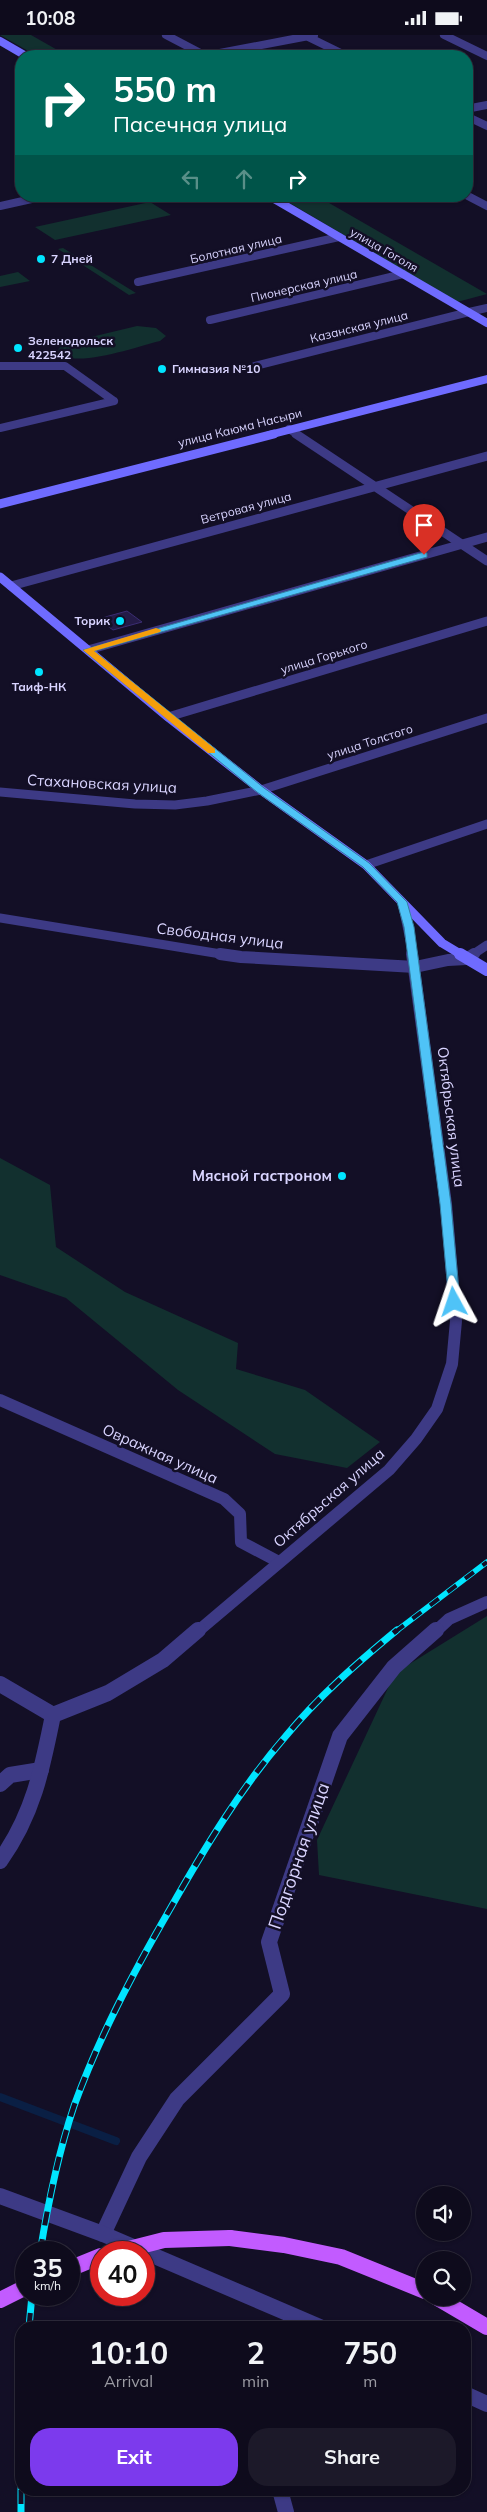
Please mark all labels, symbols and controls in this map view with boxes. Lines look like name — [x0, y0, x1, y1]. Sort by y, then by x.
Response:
text: 10:08 — [25, 6, 75, 30]
text: 550 m — [113, 67, 217, 111]
icon: right — [30, 70, 95, 135]
text: Пасечная улица — [113, 110, 287, 138]
icon: left — [177, 165, 205, 193]
icon: ahead — [230, 165, 258, 193]
icon: right — [283, 165, 311, 193]
street label: улица Гоголя — [348, 224, 421, 275]
street label: Болотная улица — [189, 231, 283, 266]
place label: 7 Дней — [51, 251, 93, 266]
marker: 7 Дней — [35, 253, 47, 265]
street label: Пионерская улица — [249, 266, 359, 305]
street label: Казанская улица — [308, 307, 409, 346]
place label: Зеленодольск 422542 — [28, 333, 113, 362]
marker: Зеленодольск 422542 — [12, 342, 24, 354]
place label: Гимназия №10 — [172, 361, 260, 376]
marker: Гимназия №10 — [156, 363, 168, 375]
street label: улица Каюма Насыри — [176, 405, 303, 450]
street label: Ветровая улица — [199, 488, 293, 527]
pin — [403, 504, 445, 555]
icon: arrive — [410, 511, 438, 539]
place label: Торик — [74, 613, 110, 628]
marker: Торик — [114, 615, 126, 627]
street label: улица Горького — [279, 636, 369, 677]
marker: Таиф-НК — [33, 666, 45, 678]
place label: Таиф-НК — [12, 679, 67, 694]
street label: улица Толстого — [325, 721, 415, 762]
street label: Стахановская улица — [27, 770, 178, 797]
street label: Свободная улица — [155, 918, 285, 953]
street label: Октябрьская улица — [433, 1046, 470, 1188]
place label: Мясной гастроном — [192, 1166, 332, 1185]
marker: Мясной гастроном — [336, 1170, 348, 1182]
position arrow — [427, 1275, 479, 1327]
street label: Овражная улица — [100, 1420, 221, 1488]
street label: Октябрьская улица — [269, 1444, 388, 1551]
street label: Подгорная улица — [263, 1780, 334, 1932]
map controls — [416, 2186, 471, 2306]
button: sound — [416, 2186, 471, 2241]
speed limit sign: 40 — [90, 2241, 155, 2306]
button: search — [416, 2251, 471, 2306]
text: 35 — [32, 2252, 63, 2283]
text: km/h — [34, 2278, 61, 2293]
text: 10:10 — [89, 2334, 168, 2372]
text: 2 — [247, 2334, 265, 2372]
text: 750 — [343, 2334, 397, 2372]
text: Arrival — [104, 2371, 153, 2391]
text: min — [242, 2371, 269, 2391]
text: m — [363, 2371, 377, 2391]
button: Exit — [30, 2428, 238, 2486]
button: Share — [248, 2428, 456, 2486]

